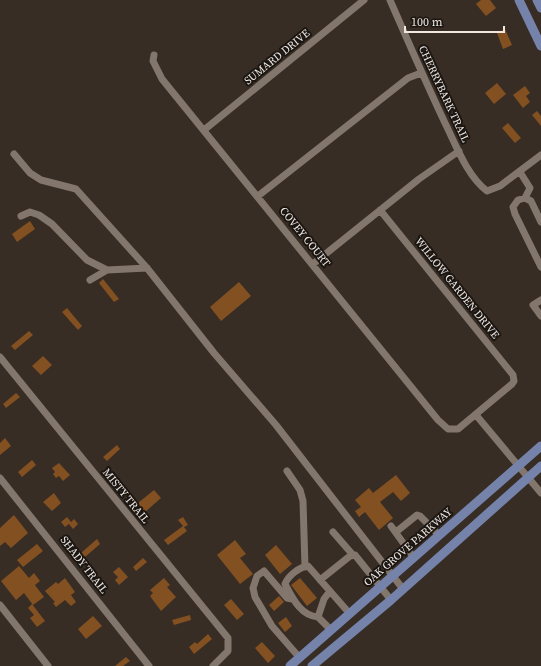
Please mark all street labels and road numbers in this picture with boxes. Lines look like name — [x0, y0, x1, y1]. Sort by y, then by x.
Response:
street label: SUMARD DRIVE — [241, 26, 313, 88]
street label: CHERRYBARK TRAIL — [415, 43, 473, 145]
street label: COVEY COURT — [276, 204, 334, 270]
street label: WILLOW GARDEN DRIVE — [411, 234, 503, 342]
street label: MISTY TRAIL — [99, 465, 153, 527]
street label: OAK GROVE PARKWAY — [361, 504, 455, 590]
street label: SHADY TRAIL — [57, 533, 112, 597]

